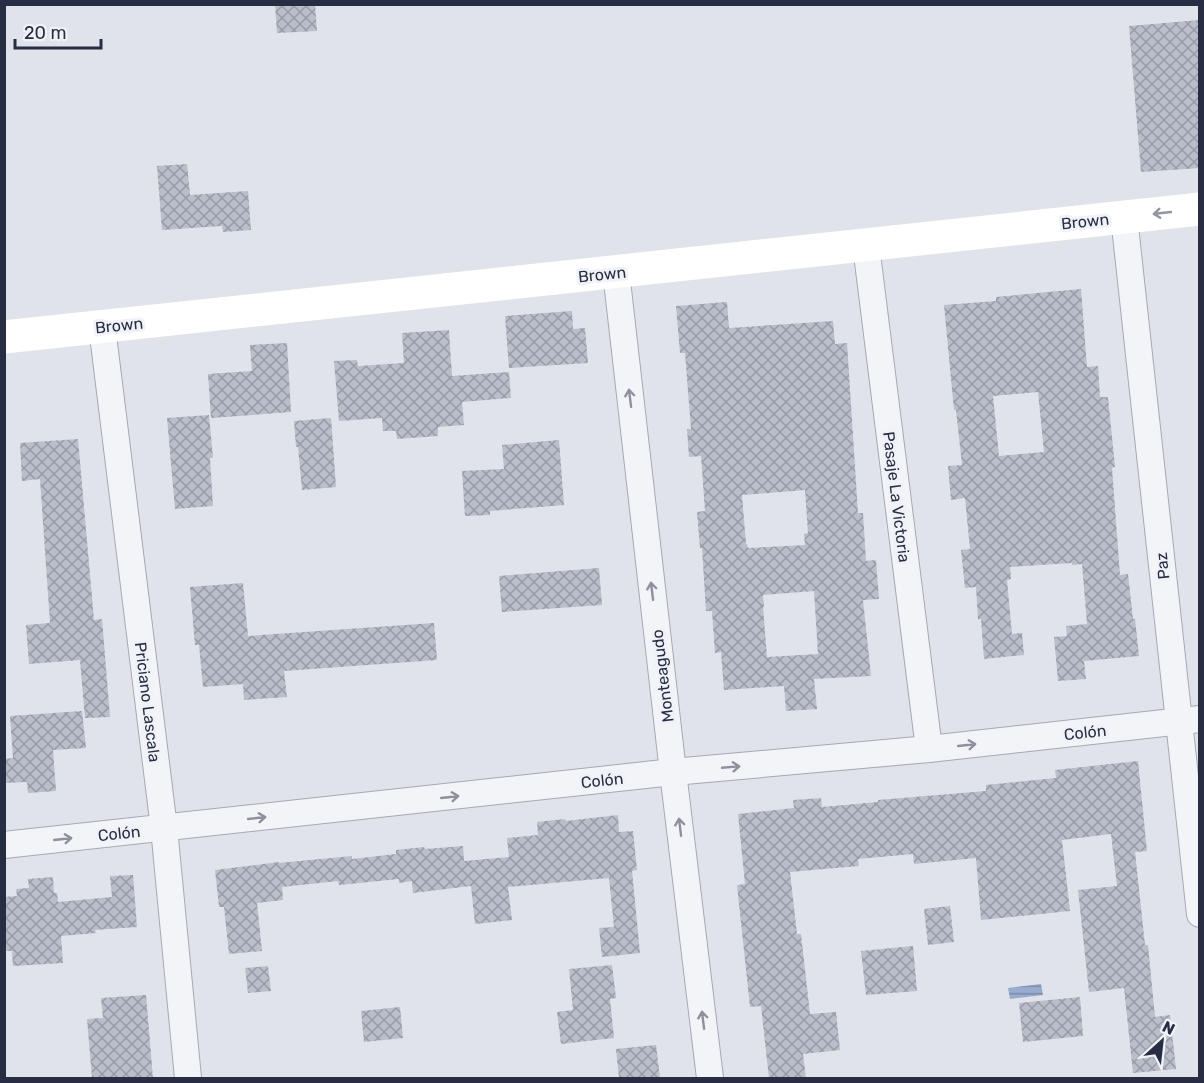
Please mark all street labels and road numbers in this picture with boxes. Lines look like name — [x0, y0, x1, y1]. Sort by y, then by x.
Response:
street label: Brown — [1060, 210, 1110, 233]
street label: Brown — [577, 263, 627, 286]
street label: Brown — [94, 314, 144, 337]
street label: Pasaje La Victoria — [879, 431, 914, 564]
street label: Paz — [1152, 551, 1173, 580]
street label: Monteagudo — [647, 628, 678, 723]
street label: Priciano Lascala — [131, 641, 164, 763]
street label: Colón — [1063, 721, 1107, 744]
street label: Colón — [580, 769, 624, 792]
street label: Colón — [97, 822, 141, 845]

